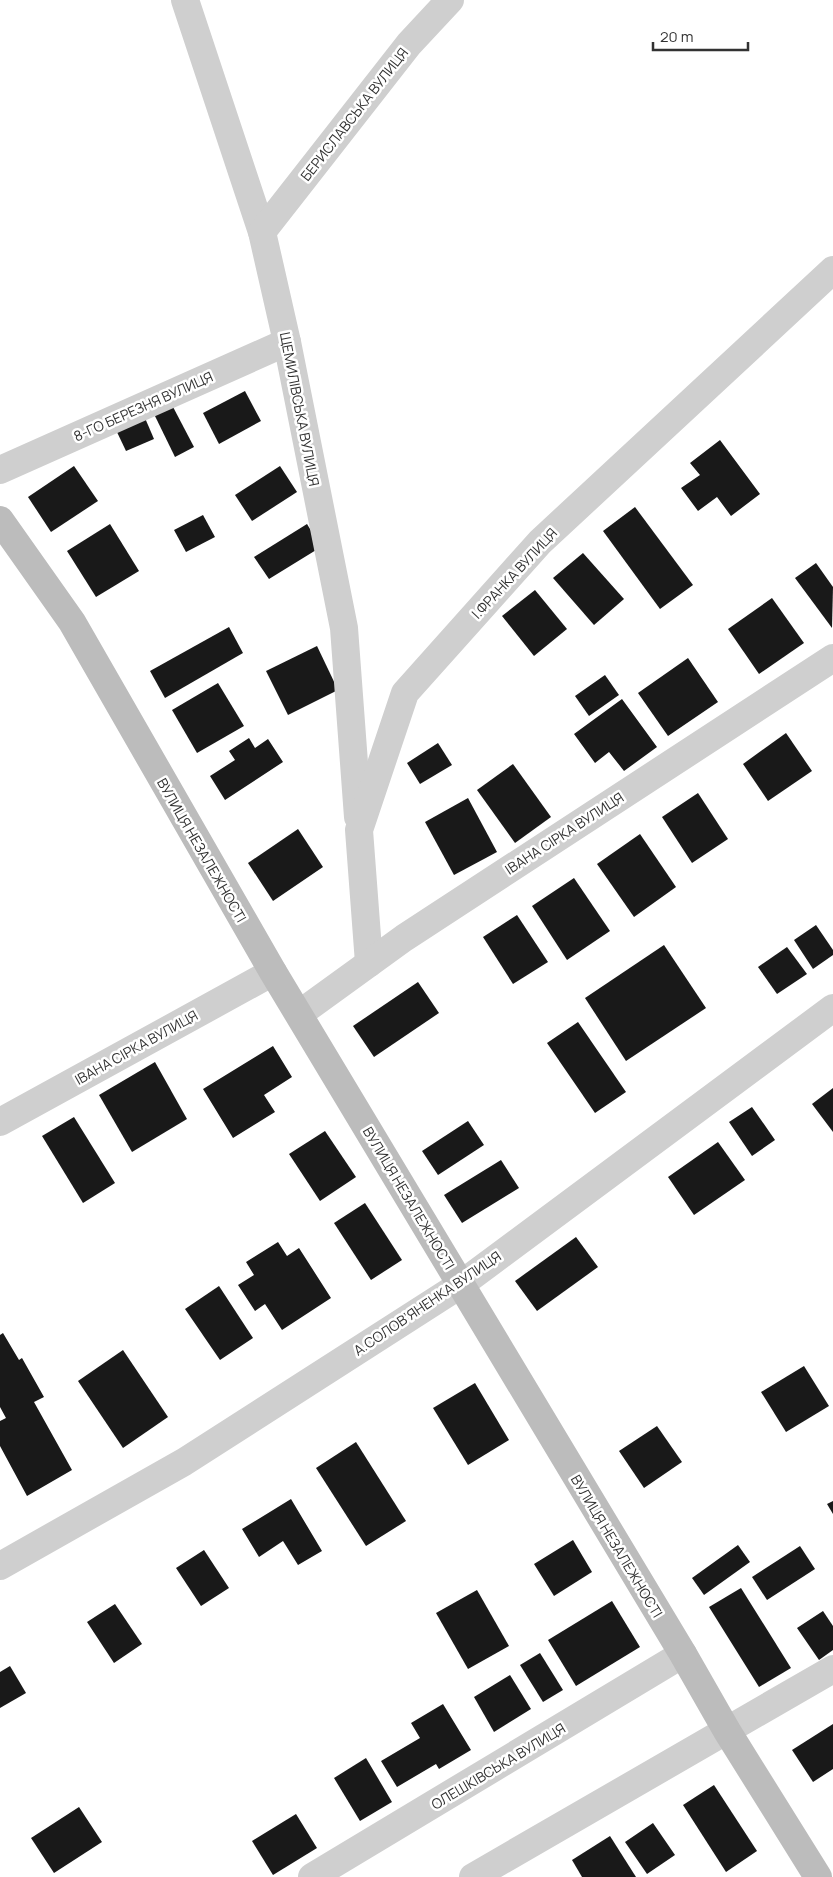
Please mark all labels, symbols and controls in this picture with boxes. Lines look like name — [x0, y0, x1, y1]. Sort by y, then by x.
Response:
scale bar — [653, 20, 748, 52]
text: 20 m — [660, 26, 693, 47]
street label: БЕРИСЛАВСЬКА ВУЛИЦЯ — [296, 43, 412, 185]
street label: ЩЕМИЛІВСЬКА ВУЛИЦЯ — [276, 330, 324, 488]
street label: 8-ГО БЕРЕЗНЯ ВУЛИЦЯ — [70, 367, 216, 445]
street label: І.ФРАНКА ВУЛИЦЯ — [467, 524, 561, 622]
street label: ВУЛИЦЯ НЕЗАЛЕЖНОСТІ — [153, 774, 251, 926]
street label: ІВАНА СІРКА ВУЛИЦЯ — [501, 787, 627, 879]
street label: ІВАНА СІРКА ВУЛИЦЯ — [71, 1005, 201, 1089]
street label: ВУЛИЦЯ НЕЗАЛЕЖНОСТІ — [359, 1123, 459, 1273]
street label: А.СОЛОВ’ЯНЕНКА ВУЛИЦЯ — [350, 1246, 504, 1360]
street label: ВУЛИЦЯ НЕЗАЛЕЖНОСТІ — [567, 1471, 667, 1621]
street label: ОЛЕШКІВСЬКА ВУЛИЦЯ — [427, 1718, 569, 1814]

